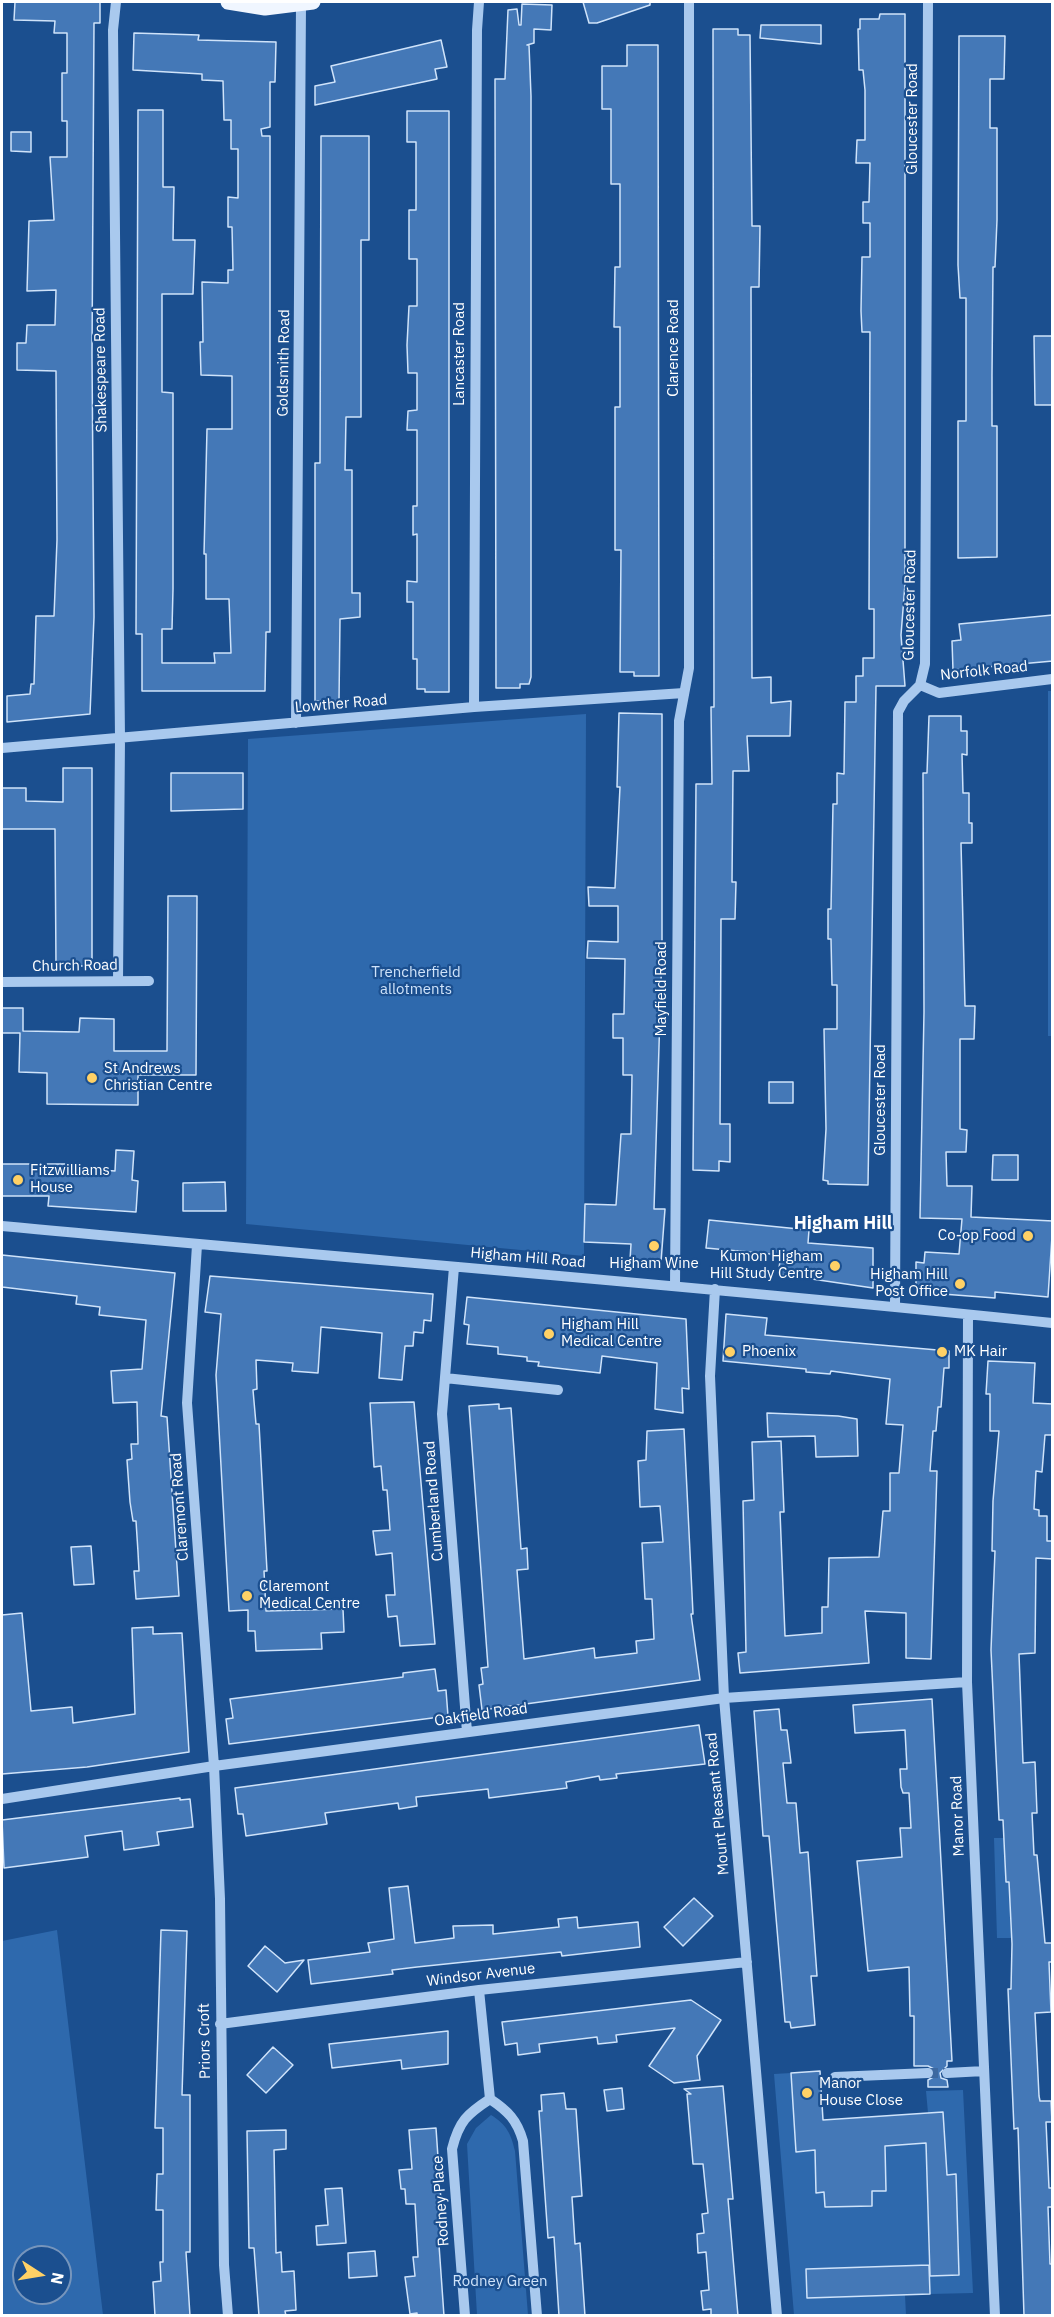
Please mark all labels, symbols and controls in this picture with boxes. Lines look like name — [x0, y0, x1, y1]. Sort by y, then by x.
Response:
street label: Gloucester Road — [904, 63, 922, 175]
street label: Clarence Road — [665, 299, 683, 397]
street label: Lancaster Road — [451, 302, 469, 406]
street label: Shakespeare Road — [91, 307, 111, 433]
street label: Goldsmith Road — [274, 309, 294, 417]
street label: Gloucester Road — [900, 549, 920, 661]
street label: Norfolk Road — [939, 657, 1029, 685]
street label: Lowther Road — [294, 691, 388, 717]
street label: Mayfield Road — [653, 941, 671, 1037]
street label: Church Road — [32, 956, 118, 976]
park label: Trencherfield allotments — [371, 964, 461, 999]
street label: Gloucester Road — [872, 1044, 890, 1156]
place label: St Andrews Christian Centre — [104, 1060, 212, 1095]
marker: St Andrews Christian Centre — [85, 1071, 99, 1085]
place label: Fitzwilliams House — [30, 1162, 110, 1197]
marker: Fitzwilliams House — [11, 1173, 25, 1187]
district label: Higham Hill — [794, 1213, 892, 1235]
place label: Co-op Food — [938, 1227, 1016, 1245]
marker: Co-op Food — [1021, 1229, 1035, 1243]
marker: Higham Wine — [647, 1239, 661, 1253]
street label: Higham Hill Road — [469, 1244, 587, 1272]
place label: Kumon Higham Hill Study Centre — [710, 1248, 823, 1283]
place label: Higham Wine — [609, 1255, 699, 1273]
marker: Kumon Higham Hill Study Centre — [828, 1259, 842, 1273]
place label: Higham Hill Post Office — [870, 1266, 948, 1301]
marker: Higham Hill Post Office — [953, 1277, 967, 1291]
place label: Higham Hill Medical Centre — [561, 1316, 662, 1351]
marker: Higham Hill Medical Centre — [542, 1327, 556, 1341]
place label: Phoenix — [742, 1343, 796, 1361]
place label: MK Hair — [954, 1343, 1007, 1361]
marker: Phoenix — [723, 1345, 737, 1359]
marker: MK Hair — [935, 1345, 949, 1359]
street label: Cumberland Road — [421, 1440, 447, 1562]
street label: Claremont Road — [167, 1452, 193, 1562]
place label: Claremont Medical Centre — [259, 1578, 360, 1613]
marker: Claremont Medical Centre — [240, 1589, 254, 1603]
street label: Oakfield Road — [433, 1700, 529, 1730]
street label: Mount Pleasant Road — [703, 1732, 733, 1876]
street label: Manor Road — [948, 1775, 968, 1857]
street label: Windsor Avenue — [426, 1959, 536, 1991]
street label: Priors Croft — [195, 2003, 215, 2079]
place label: Manor House Close — [819, 2075, 903, 2110]
marker: Manor House Close — [800, 2086, 814, 2100]
street label: Rodney Place — [429, 2155, 453, 2247]
north arrow — [12, 2245, 72, 2305]
text: N — [47, 2271, 69, 2286]
park label: Rodney Green — [452, 2273, 548, 2291]

